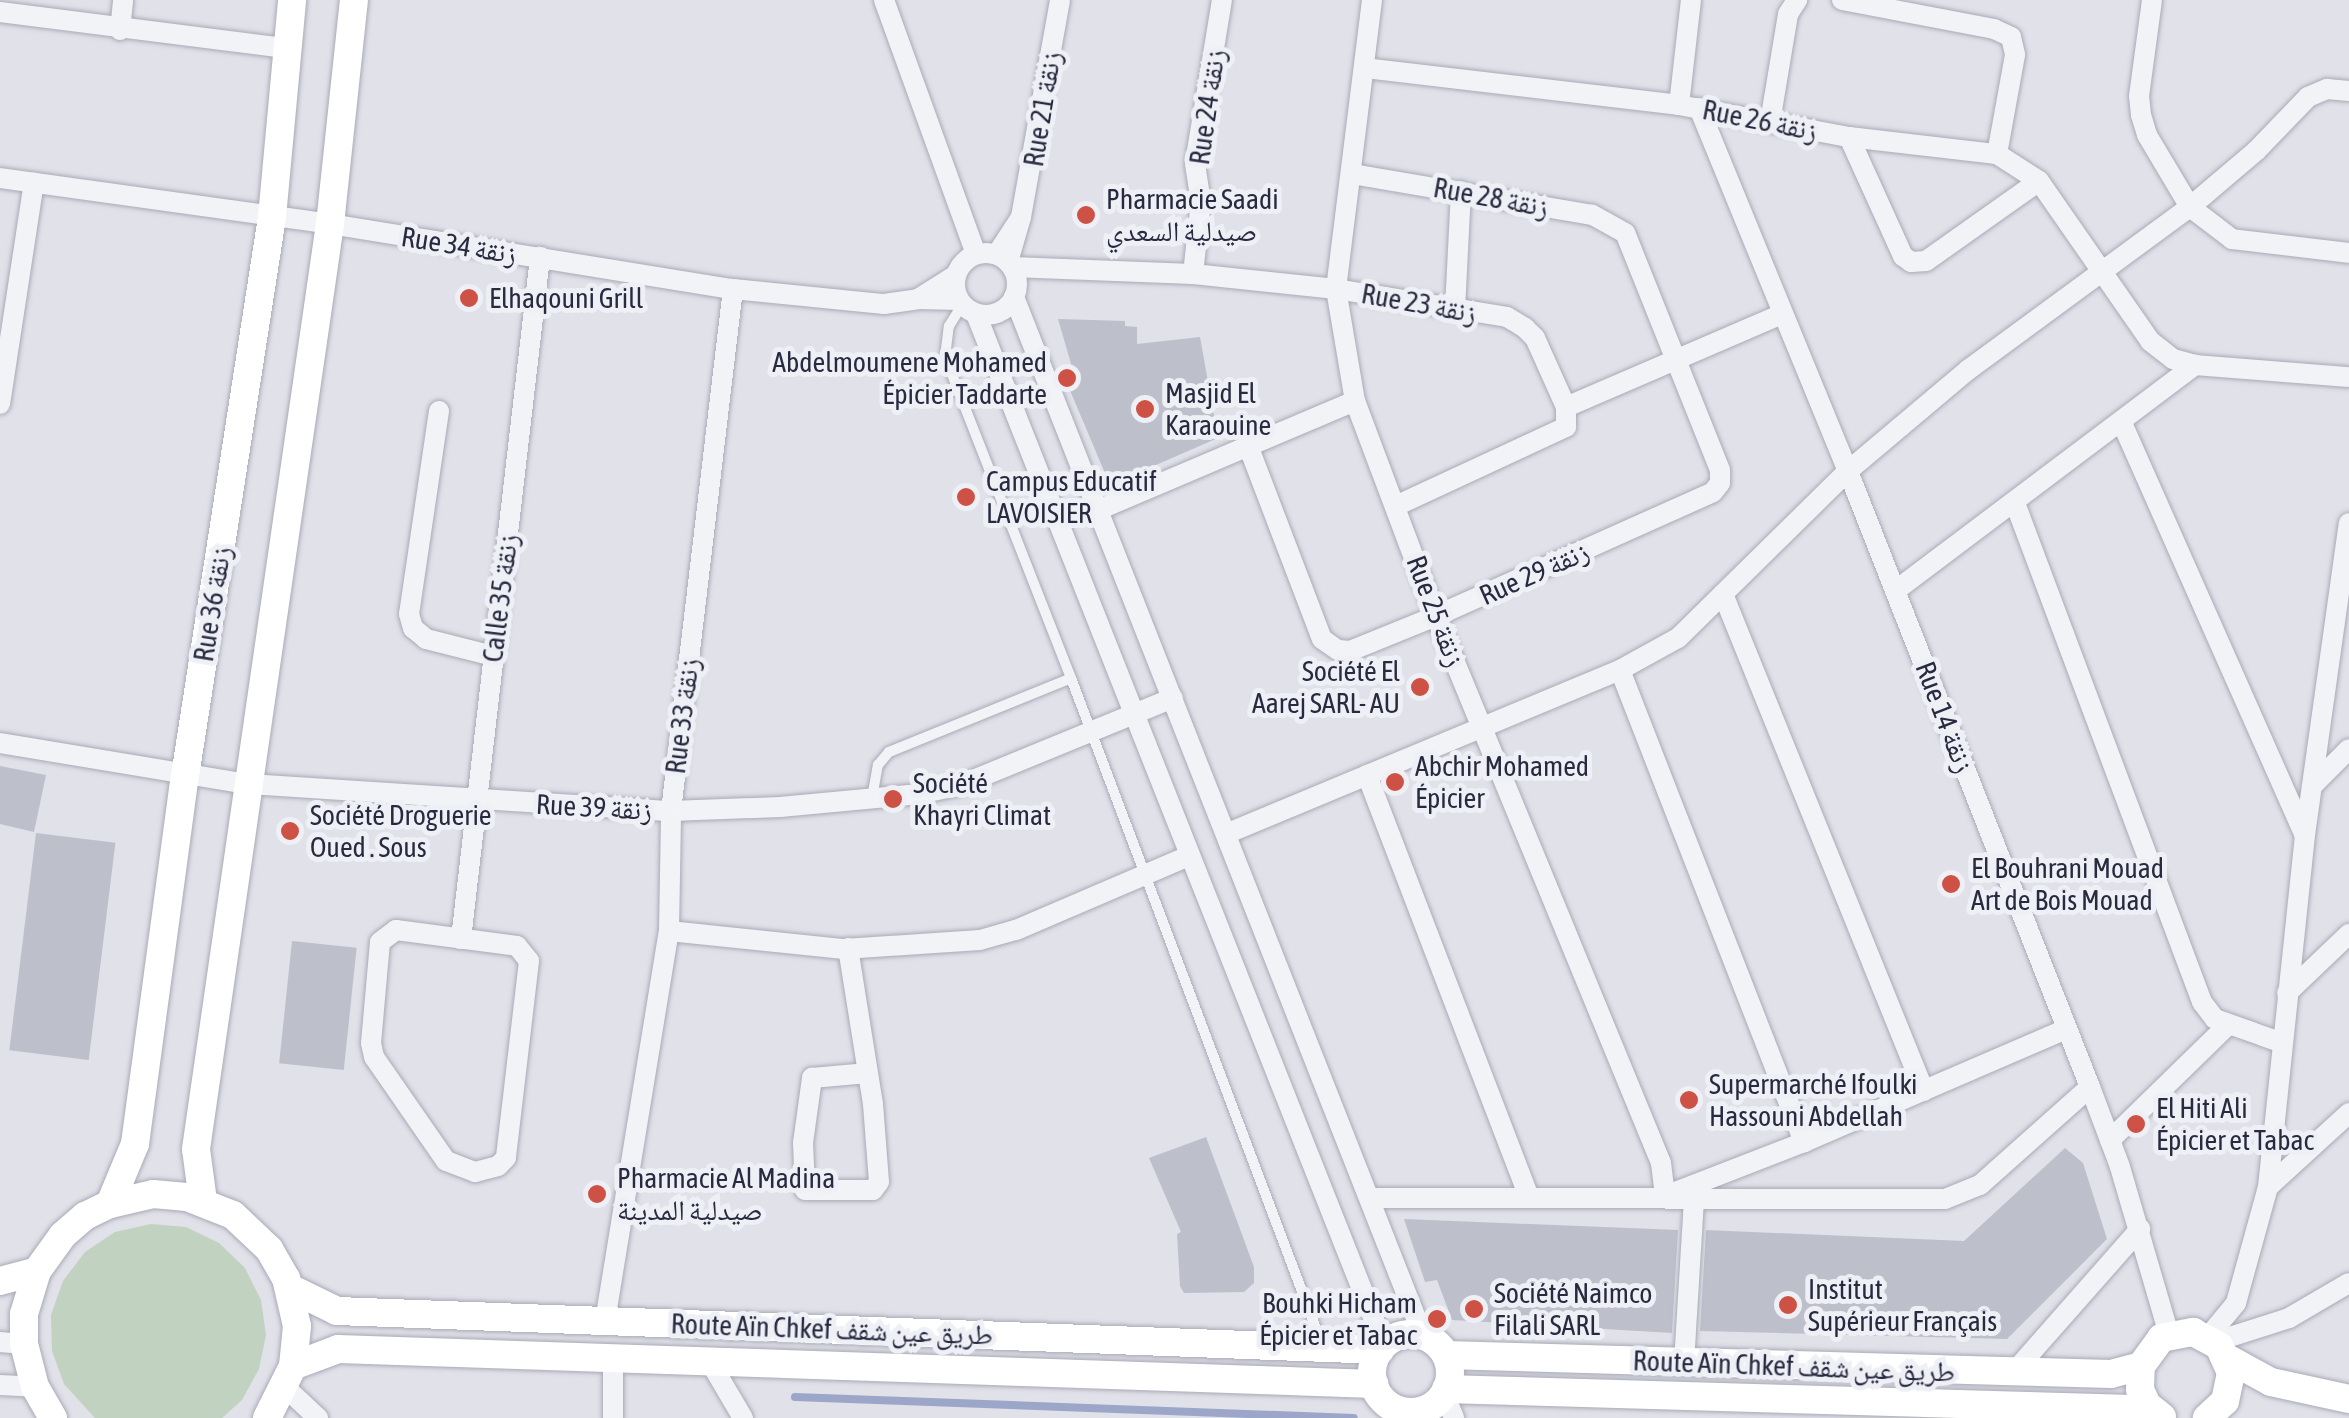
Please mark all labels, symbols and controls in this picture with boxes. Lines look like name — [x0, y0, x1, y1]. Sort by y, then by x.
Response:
street label: Rue 24 زنقة — [1182, 47, 1232, 167]
street label: Rue 21 زنقة — [1016, 49, 1068, 169]
street label: Rue 26 زنقة — [1700, 92, 1820, 148]
street label: Rue 28 زنقة — [1431, 170, 1551, 224]
place label: Pharmacie Saadi صيدلية السعدي — [1106, 182, 1279, 248]
marker: Pharmacie Saadi صيدلية السعدي — [1075, 204, 1097, 226]
street label: Rue 34 زنقة — [399, 219, 519, 271]
street label: Rue 23 زنقة — [1359, 276, 1479, 330]
place label: Elhaqouni Grill — [489, 281, 643, 315]
marker: Elhaqouni Grill — [458, 287, 480, 309]
place label: Abdelmoumene Mohamed Épicier Taddarte — [772, 345, 1047, 411]
marker: Abdelmoumene Mohamed Épicier Taddarte — [1056, 367, 1078, 389]
place label: Masjid El Karaouine — [1165, 376, 1271, 442]
marker: Masjid El Karaouine — [1134, 398, 1156, 420]
place label: Campus Educatif LAVOISIER — [986, 464, 1157, 530]
marker: Campus Educatif LAVOISIER — [955, 486, 977, 508]
street label: Calle 35 زنقة — [475, 532, 525, 664]
street label: Rue 29 زنقة — [1474, 534, 1594, 612]
street label: Rue 36 زنقة — [186, 544, 238, 664]
street label: Rue 25 زنقة — [1399, 551, 1473, 671]
place label: Société El Aarej SARL- AU — [1252, 654, 1400, 720]
street label: Rue 33 زنقة — [658, 656, 706, 776]
street label: Rue 14 زنقة — [1908, 657, 1982, 777]
marker: Société El Aarej SARL- AU — [1409, 676, 1431, 698]
place label: Abchir Mohamed Épicier — [1415, 749, 1589, 815]
place label: Société Khayri Climat — [913, 766, 1051, 832]
marker: Abchir Mohamed Épicier — [1384, 771, 1406, 793]
street label: Rue 39 زنقة — [535, 787, 653, 827]
marker: Société Khayri Climat — [882, 788, 904, 810]
place label: Société Droguerie Oued . Sous — [310, 798, 492, 864]
marker: Société Droguerie Oued . Sous — [279, 820, 301, 842]
place label: El Bouhrani Mouad Art de Bois Mouad — [1971, 851, 2164, 917]
marker: El Bouhrani Mouad Art de Bois Mouad — [1940, 873, 1962, 895]
place label: Supermarché Ifoulki Hassouni Abdellah — [1709, 1067, 1917, 1133]
marker: Supermarché Ifoulki Hassouni Abdellah — [1678, 1089, 1700, 1111]
place label: El Hiti Ali Épicier et Tabac — [2156, 1091, 2314, 1157]
marker: El Hiti Ali Épicier et Tabac — [2125, 1113, 2147, 1135]
place label: Pharmacie Al Madina صيدلية المدينة — [617, 1161, 835, 1227]
marker: Pharmacie Al Madina صيدلية المدينة — [586, 1183, 608, 1205]
place label: Institut Supérieur Français — [1808, 1272, 1997, 1338]
place label: Société Naimco Filali SARL — [1494, 1276, 1652, 1342]
place label: Bouhki Hicham Épicier et Tabac — [1259, 1286, 1417, 1352]
marker: Institut Supérieur Français — [1777, 1294, 1799, 1316]
marker: Société Naimco Filali SARL — [1463, 1298, 1485, 1320]
street label: Route Aïn Chkef طريق عين شقف — [670, 1307, 994, 1351]
marker: Bouhki Hicham Épicier et Tabac — [1426, 1308, 1448, 1330]
street label: Route Aïn Chkef طريق عين شقف — [1632, 1344, 1956, 1388]

